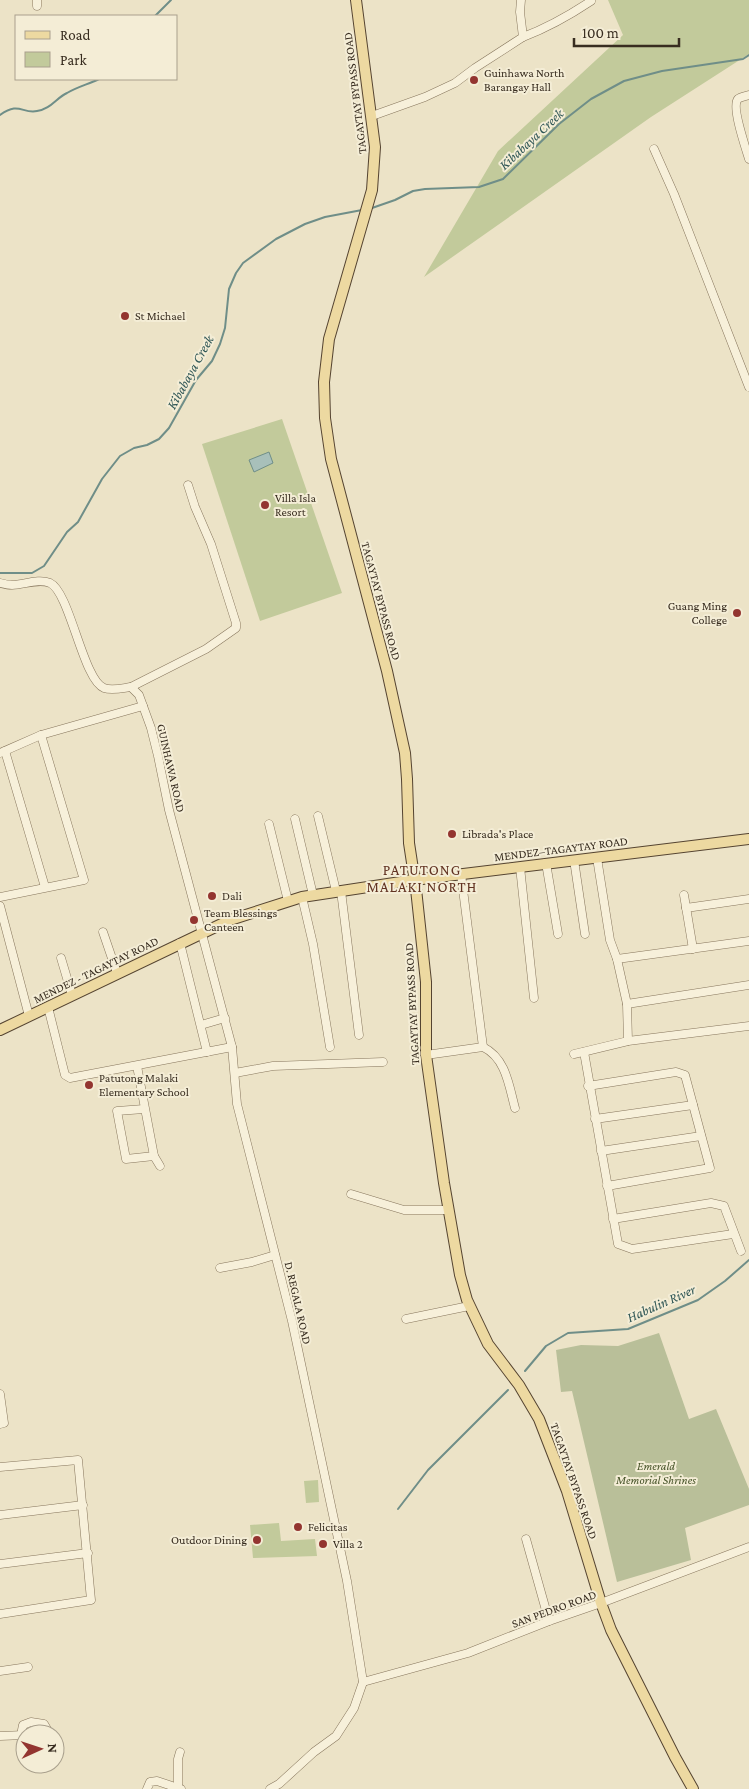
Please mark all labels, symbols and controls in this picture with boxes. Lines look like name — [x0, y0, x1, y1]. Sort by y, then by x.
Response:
legend — [15, 15, 178, 80]
scale bar — [574, 15, 679, 47]
text: 100 m — [582, 25, 619, 41]
text: Road — [60, 27, 91, 43]
street label: TAGAYTAY BYPASS ROAD — [341, 31, 369, 155]
text: Park — [60, 52, 87, 68]
place label: Guinhawa North Barangay Hall — [484, 66, 565, 94]
marker: Guinhawa North Barangay Hall — [468, 74, 480, 86]
water label: Kibabaya Creek — [496, 105, 567, 173]
place label: St Michael — [135, 309, 185, 323]
marker: St Michael — [119, 310, 131, 322]
water label: Kibabaya Creek — [163, 332, 217, 412]
place label: Villa Isla Resort — [275, 491, 316, 519]
marker: Villa Isla Resort — [259, 499, 271, 511]
street label: TAGAYTAY BYPASS ROAD — [358, 540, 404, 662]
place label: Guang Ming College — [668, 599, 727, 627]
marker: Guang Ming College — [731, 607, 743, 619]
street label: GUINHAWA ROAD — [154, 722, 188, 814]
place label: Librada's Place — [462, 827, 533, 841]
marker: Librada's Place — [446, 828, 458, 840]
street label: MENDEZ–TAGAYTAY ROAD — [493, 834, 629, 864]
district label: PATUTONG MALAKI NORTH — [367, 862, 477, 895]
place label: Dali — [222, 889, 242, 903]
marker: Dali — [206, 890, 218, 902]
place label: Team Blessings Canteen — [204, 906, 278, 934]
marker: Team Blessings Canteen — [188, 914, 200, 926]
street label: MENDEZ - TAGAYTAY ROAD — [31, 934, 161, 1006]
street label: TAGAYTAY BYPASS ROAD — [402, 943, 422, 1065]
place label: Patutong Malaki Elementary School — [99, 1071, 189, 1099]
marker: Patutong Malaki Elementary School — [83, 1079, 95, 1091]
street label: D. REGALA ROAD — [282, 1260, 314, 1346]
water label: Habulin River — [624, 1280, 699, 1325]
street label: TAGAYTAY BYPASS ROAD — [547, 1421, 601, 1541]
park label: Emerald Memorial Shrines — [615, 1459, 696, 1487]
place label: Felicitas — [308, 1520, 348, 1534]
marker: Felicitas — [292, 1521, 304, 1533]
place label: Outdoor Dining — [171, 1533, 247, 1547]
marker: Outdoor Dining — [251, 1534, 263, 1546]
place label: Villa 2 — [333, 1537, 363, 1551]
marker: Villa 2 — [317, 1538, 329, 1550]
street label: SAN PEDRO ROAD — [510, 1587, 598, 1631]
north arrow — [15, 1724, 65, 1774]
text: N — [45, 1743, 61, 1754]

